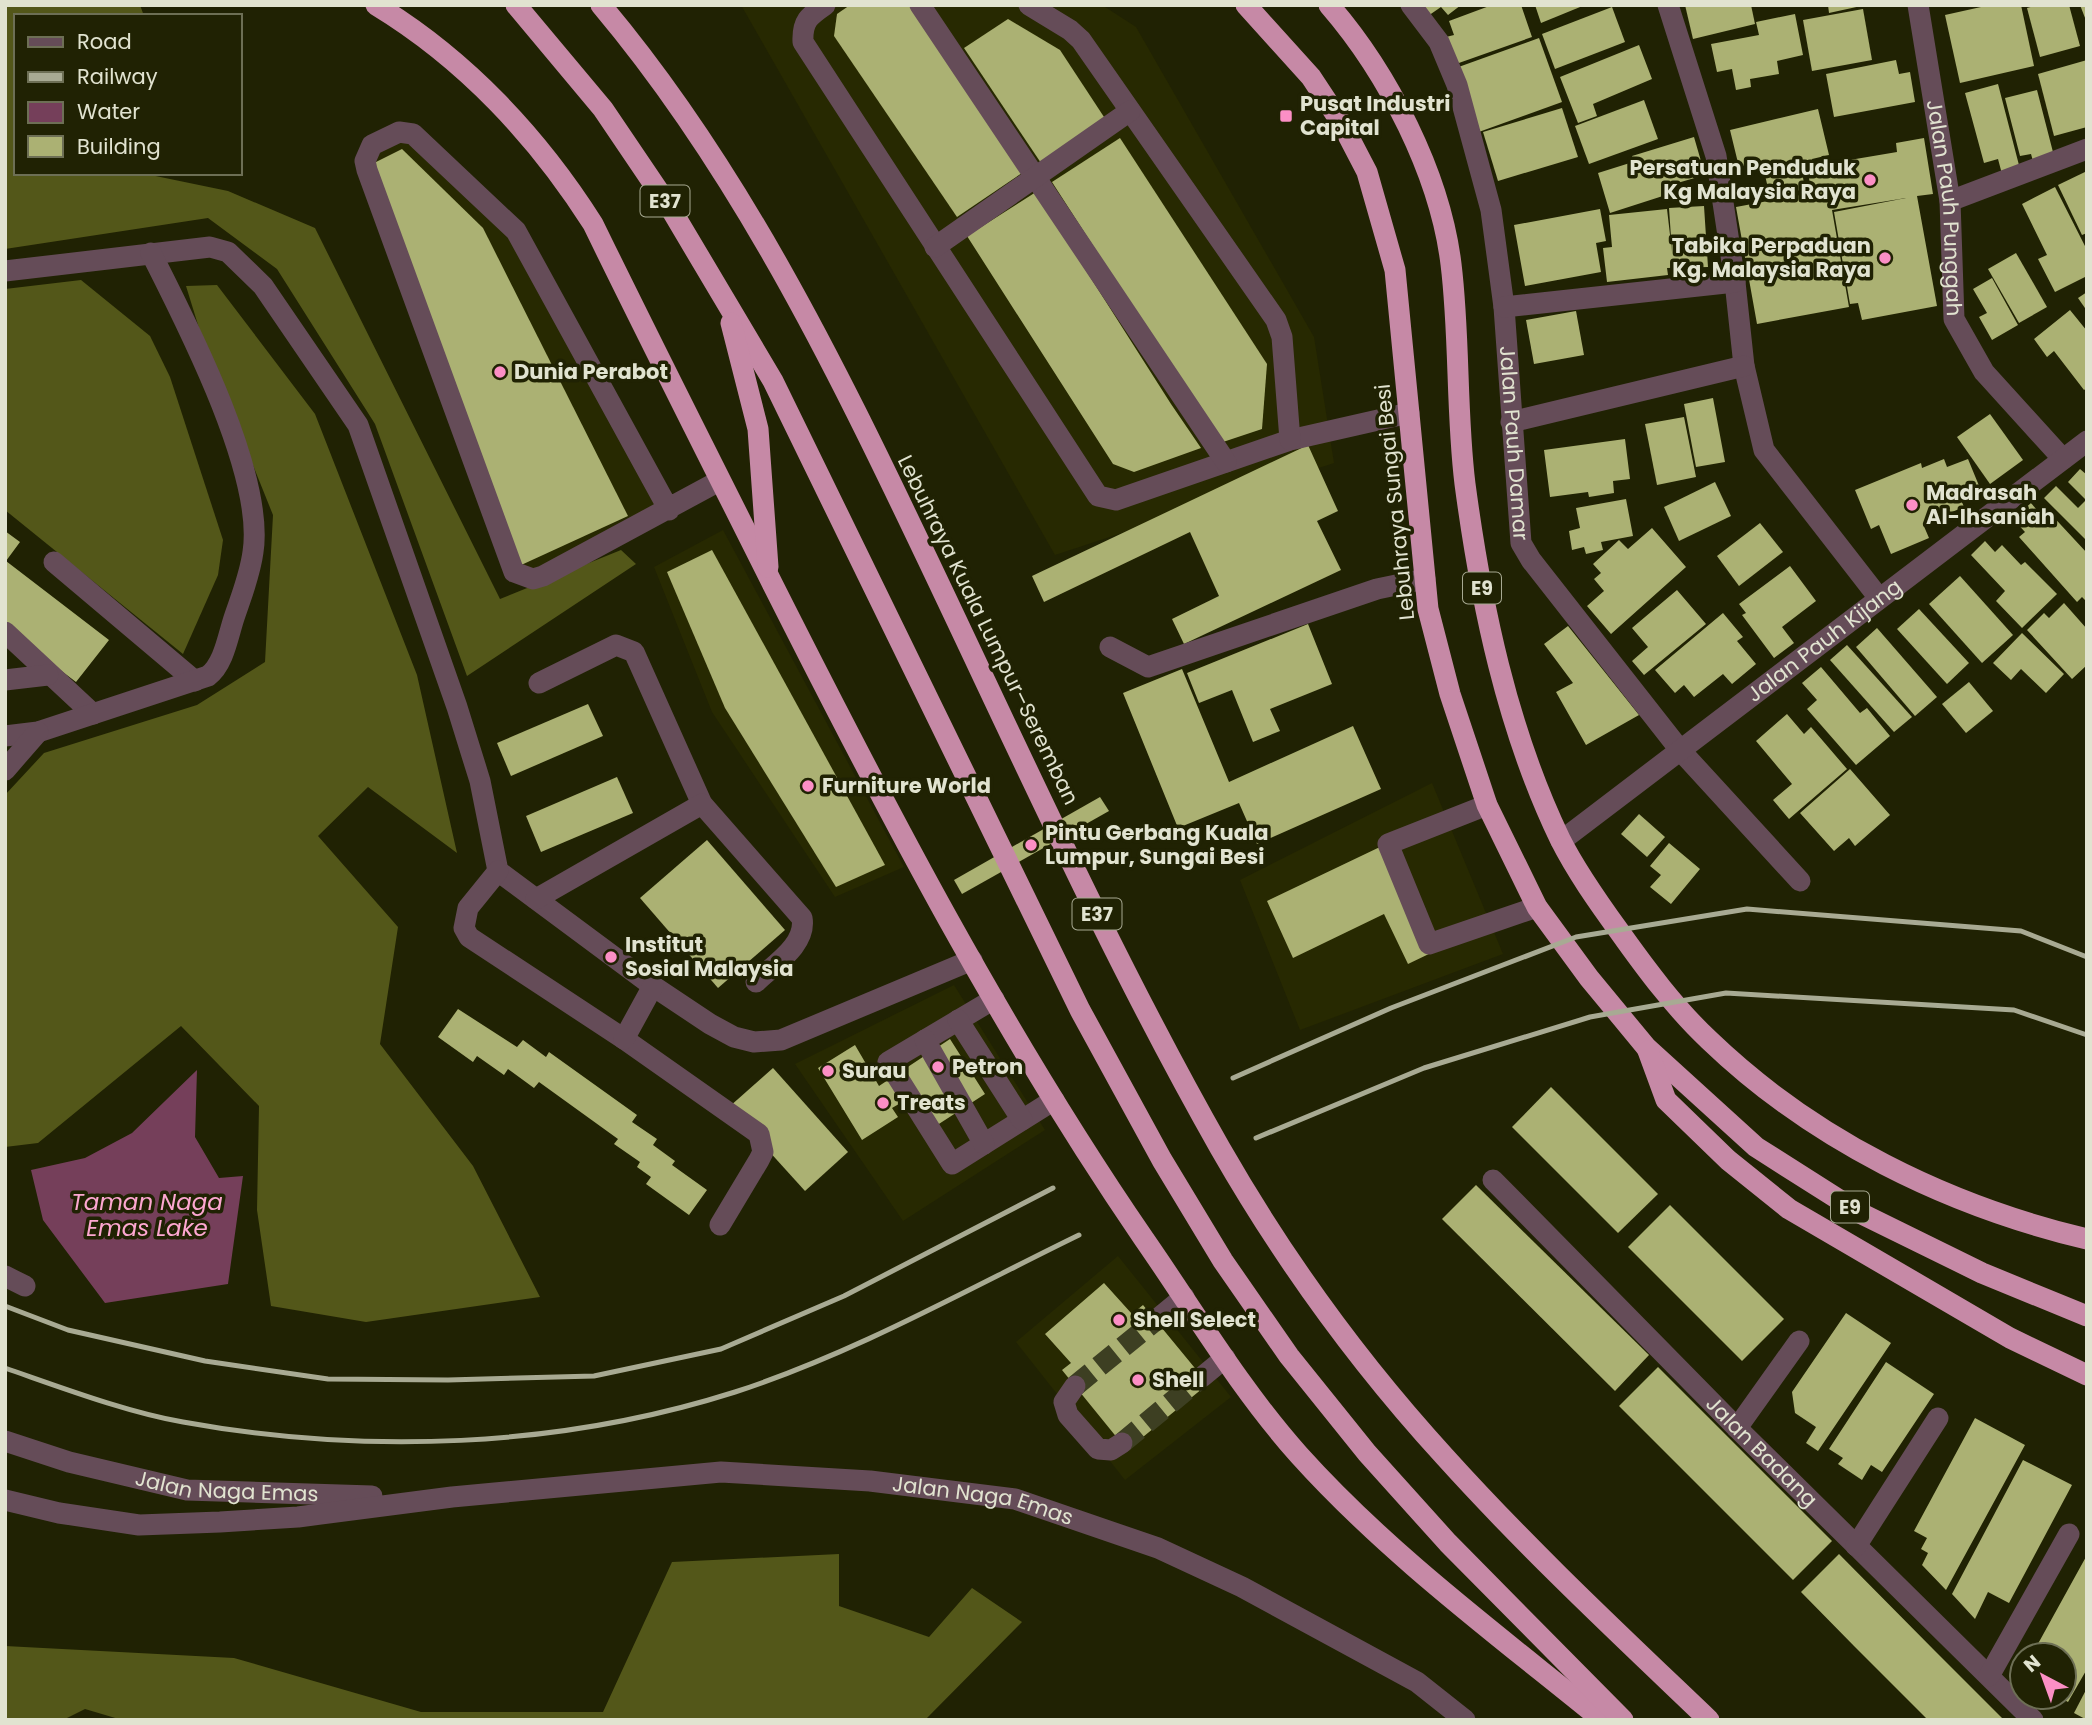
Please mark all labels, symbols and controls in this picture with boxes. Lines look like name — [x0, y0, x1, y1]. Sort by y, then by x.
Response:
legend — [14, 14, 242, 175]
text: Road — [77, 27, 132, 56]
text: Railway — [77, 62, 158, 91]
place label: Pusat Industri Capital — [1300, 89, 1450, 142]
text: Water — [77, 97, 140, 126]
street label: Jalan Pauh Punggah — [1920, 97, 1969, 317]
marker: Pusat Industri Capital — [1278, 108, 1294, 124]
text: Building — [77, 132, 161, 161]
place label: Persatuan Penduduk Kg Malaysia Raya — [1629, 153, 1856, 206]
marker: Persatuan Penduduk Kg Malaysia Raya — [1862, 172, 1878, 188]
road number: E37 — [640, 186, 690, 216]
place label: Tabika Perpaduan Kg. Malaysia Raya — [1672, 231, 1871, 284]
marker: Tabika Perpaduan Kg. Malaysia Raya — [1877, 250, 1893, 266]
street label: Jalan Pauh Damar — [1493, 345, 1536, 542]
place label: Dunia Perabot — [514, 357, 668, 386]
marker: Dunia Perabot — [492, 364, 508, 380]
street label: Lebuhraya Sungai Besi — [1368, 383, 1421, 622]
street label: Lebuhraya Kuala Lumpur–Seremban — [891, 450, 1086, 809]
place label: Madrasah Al-Ihsaniah — [1926, 478, 2055, 531]
marker: Madrasah Al-Ihsaniah — [1904, 497, 1920, 513]
road number: E9 — [1463, 572, 1501, 604]
street label: Jalan Pauh Kijang — [1741, 572, 1908, 709]
place label: Furniture World — [822, 771, 991, 800]
marker: Furniture World — [800, 778, 816, 794]
place label: Pintu Gerbang Kuala Lumpur, Sungai Besi — [1045, 818, 1268, 871]
marker: Pintu Gerbang Kuala Lumpur, Sungai Besi — [1023, 837, 1039, 853]
road number: E37 — [1072, 898, 1122, 930]
place label: Institut Sosial Malaysia — [625, 930, 794, 983]
marker: Institut Sosial Malaysia — [603, 949, 619, 965]
place label: Petron — [952, 1052, 1023, 1081]
place label: Surau — [842, 1056, 906, 1085]
marker: Petron — [930, 1059, 946, 1075]
marker: Surau — [820, 1063, 836, 1079]
place label: Treats — [897, 1088, 966, 1117]
marker: Treats — [875, 1095, 891, 1111]
water label: Taman Naga Emas Lake — [71, 1186, 223, 1244]
road number: E9 — [1831, 1191, 1869, 1222]
place label: Shell Select — [1133, 1305, 1256, 1334]
marker: Shell Select — [1111, 1312, 1127, 1328]
place label: Shell — [1152, 1365, 1204, 1394]
marker: Shell — [1130, 1372, 1146, 1388]
street label: Jalan Badang — [1699, 1389, 1824, 1513]
street label: Jalan Naga Emas — [132, 1463, 319, 1508]
street label: Jalan Naga Emas — [891, 1469, 1077, 1532]
north arrow — [2008, 1641, 2078, 1711]
text: N — [2018, 1649, 2046, 1678]

